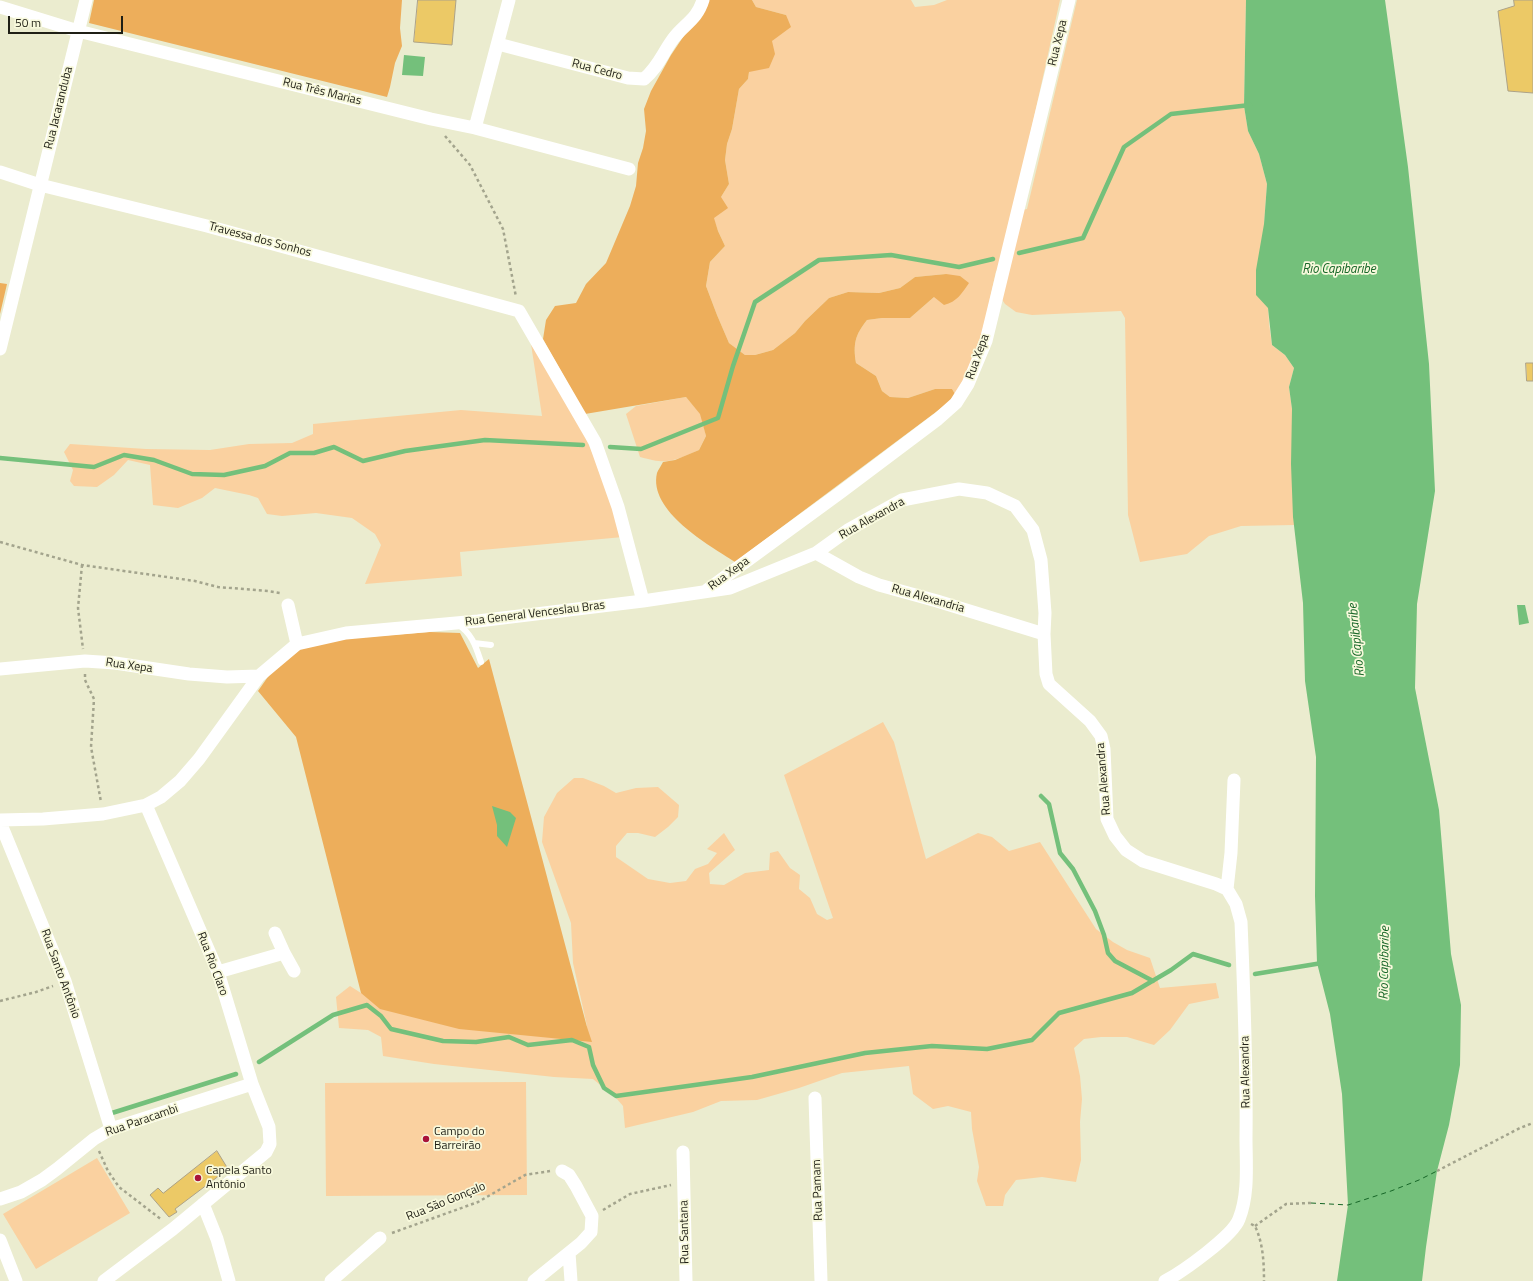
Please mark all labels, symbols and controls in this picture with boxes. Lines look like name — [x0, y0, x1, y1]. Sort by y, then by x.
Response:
scale bar — [10, 8, 125, 34]
text: 50 m — [15, 13, 41, 32]
street label: Rua Xepa — [1045, 18, 1071, 68]
street label: Rua Cedro — [570, 56, 624, 84]
street label: Rua Jacaranduba — [42, 65, 76, 151]
street label: Rua Três Marias — [281, 75, 363, 109]
street label: Travessa dos Sonhos — [207, 219, 313, 261]
water label: Rio Capibaribe — [1302, 262, 1376, 278]
street label: Rua Xepa — [963, 332, 993, 382]
street label: Rua Alexandra — [837, 495, 907, 543]
street label: Rua Xepa — [706, 554, 752, 594]
street label: Rua Alexandria — [890, 582, 966, 616]
street label: Rua General Venceslau Bras — [464, 598, 606, 630]
water label: Rio Capibaribe — [1345, 603, 1369, 677]
street label: Rua Xepa — [105, 656, 153, 676]
street label: Rua Alexandra — [1094, 742, 1114, 816]
water label: Rio Capibaribe — [1377, 926, 1393, 1000]
street label: Rua Santo Antônio — [37, 927, 83, 1021]
street label: Rua Rio Claro — [193, 930, 231, 998]
street label: Rua Alexandra — [1238, 1036, 1254, 1108]
street label: Rua Paracambi — [104, 1102, 180, 1140]
place label: Campo do Barreirão — [434, 1125, 485, 1153]
marker: Campo do Barreirão — [421, 1134, 431, 1144]
street label: Rua Pamam — [810, 1159, 826, 1221]
place label: Capela Santo Antônio — [206, 1164, 272, 1192]
marker: Capela Santo Antônio — [193, 1173, 203, 1183]
street label: Rua São Gonçalo — [404, 1180, 488, 1224]
street label: Rua Santana — [677, 1200, 693, 1264]

